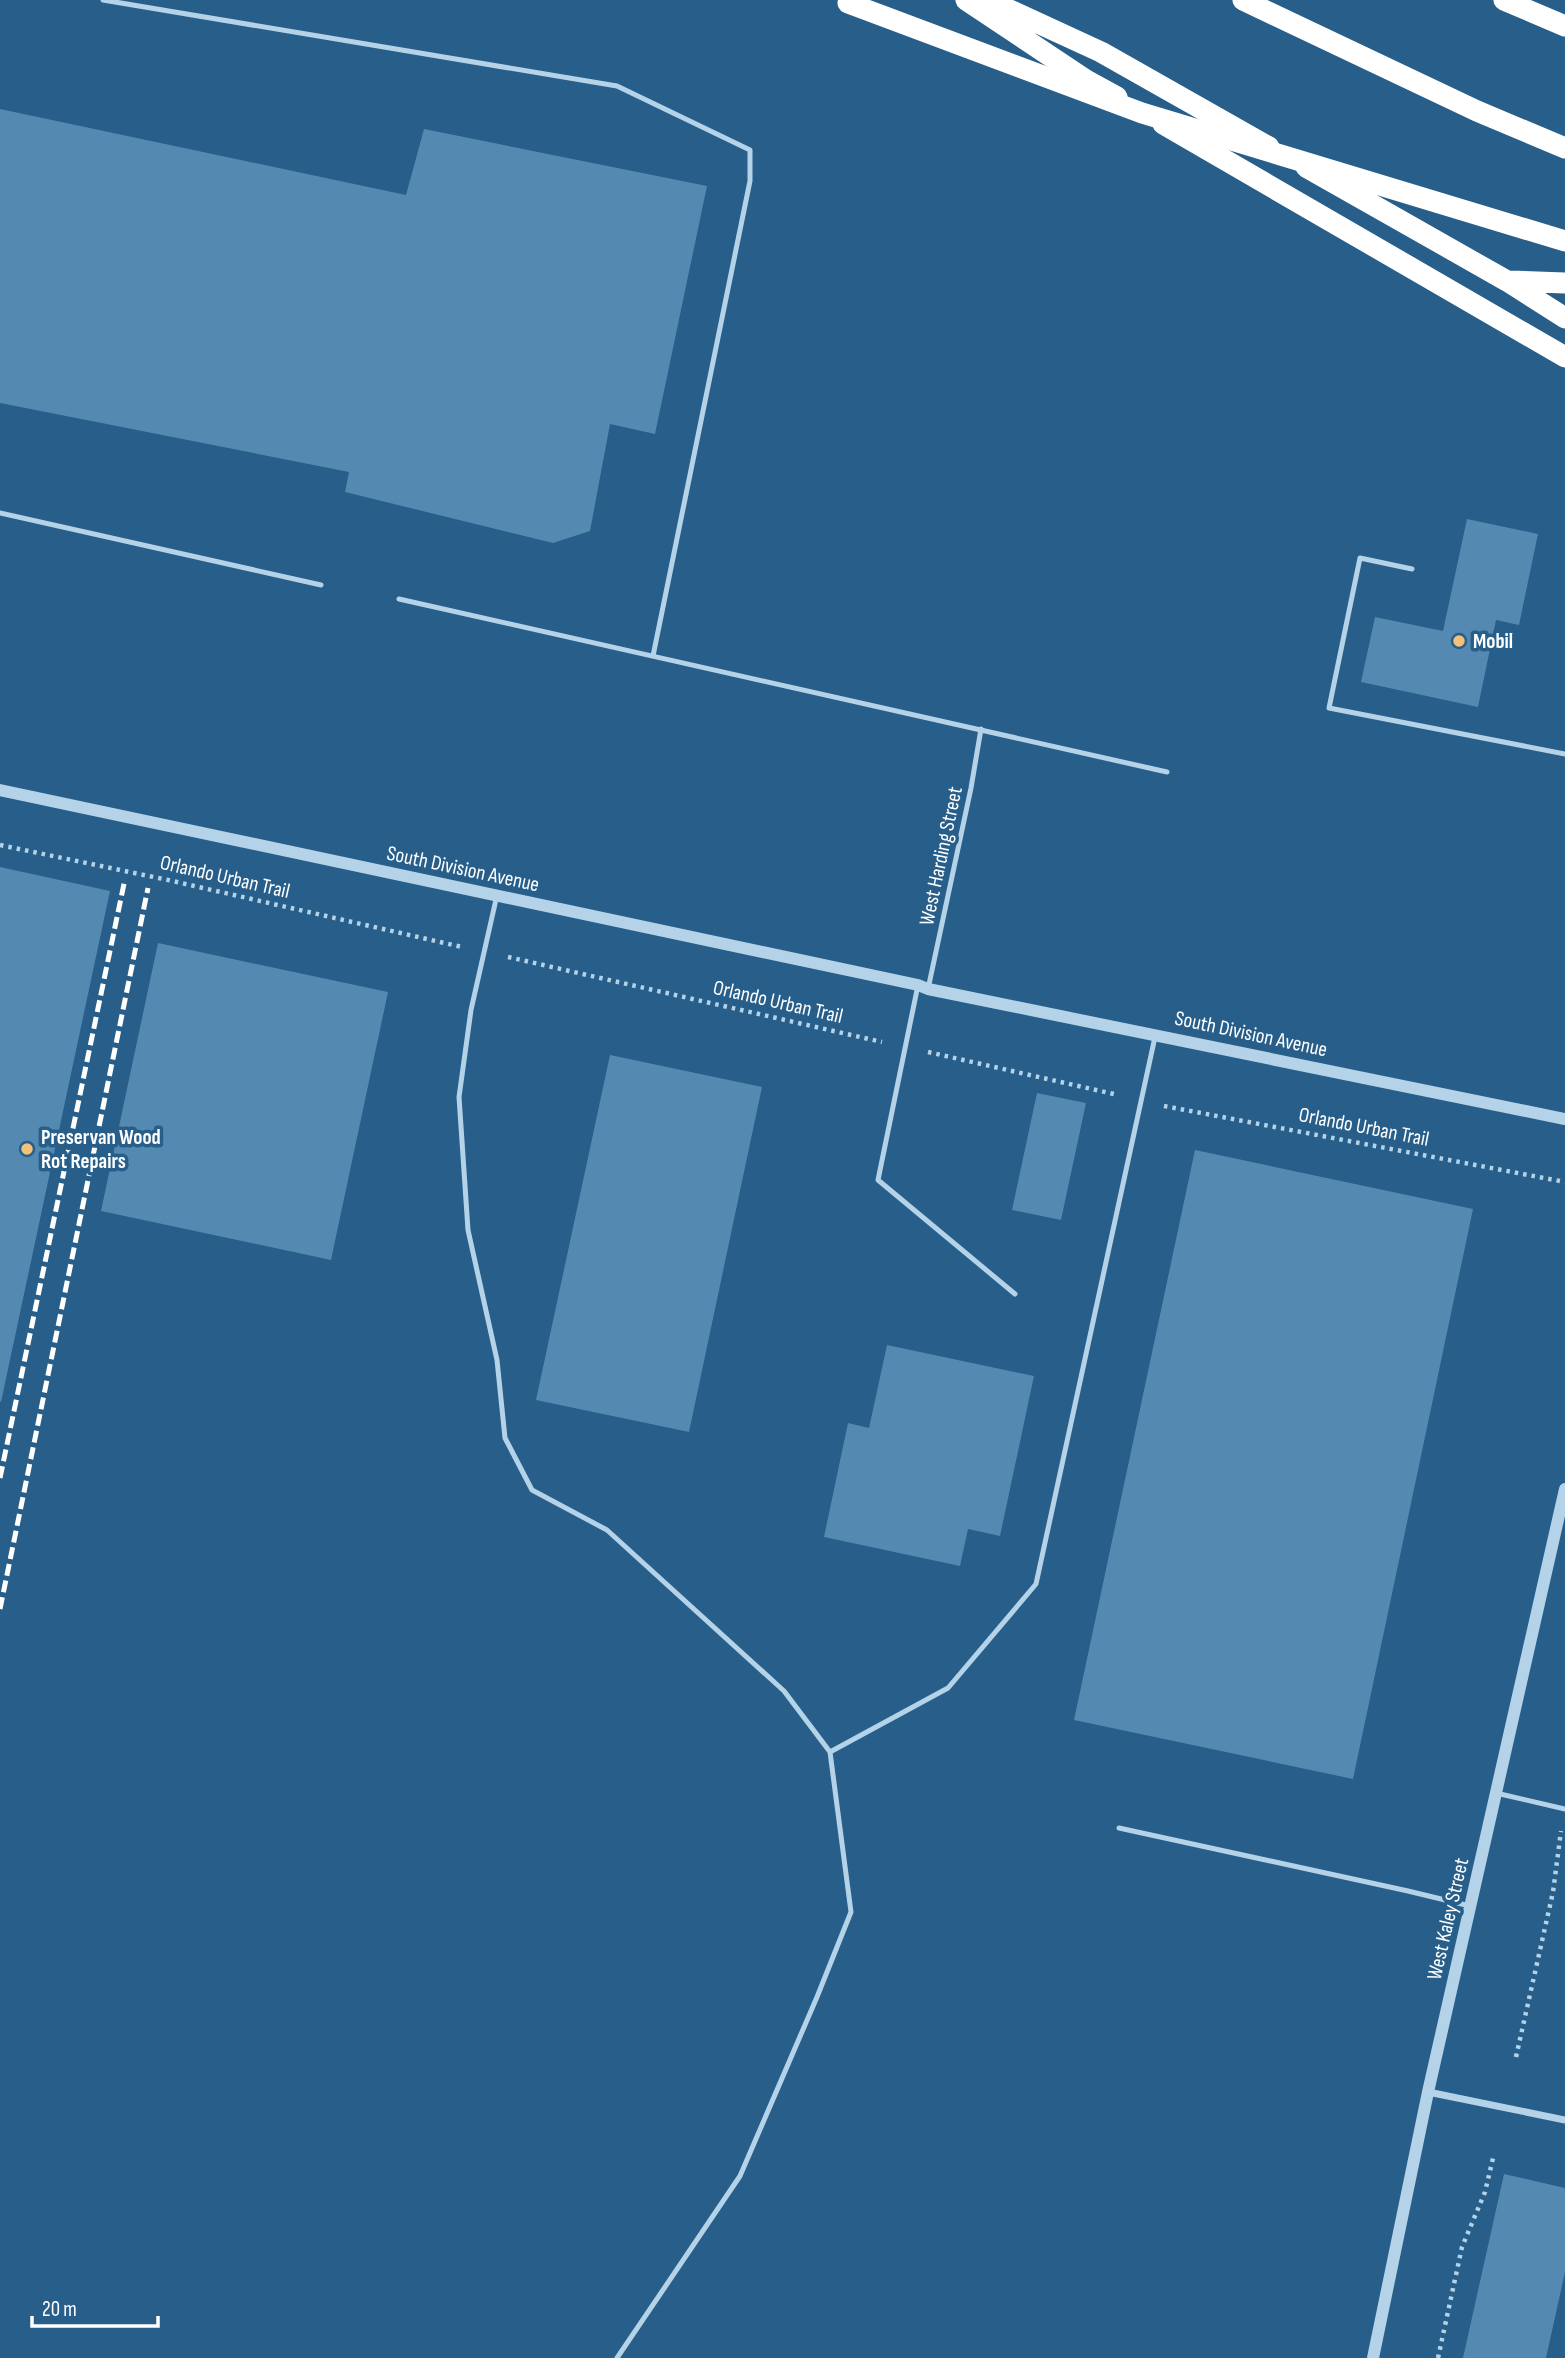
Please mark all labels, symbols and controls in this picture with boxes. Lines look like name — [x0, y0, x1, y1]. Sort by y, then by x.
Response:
place label: Mobil — [1473, 629, 1513, 654]
marker: Mobil — [1451, 633, 1467, 649]
street label: West Harding Street — [914, 784, 968, 928]
street label: South Division Avenue — [384, 841, 542, 897]
street label: Orlando Urban Trail — [158, 850, 292, 904]
street label: Orlando Urban Trail — [711, 975, 845, 1029]
street label: South Division Avenue — [1172, 1006, 1330, 1062]
street label: Orlando Urban Trail — [1297, 1102, 1431, 1152]
place label: Preservan Wood Rot Repairs — [41, 1125, 161, 1174]
marker: Preservan Wood Rot Repairs — [19, 1141, 35, 1157]
street label: West Kaley Street — [1422, 1856, 1474, 1982]
scale bar — [32, 2284, 158, 2328]
text: 20 m — [42, 2297, 77, 2322]

